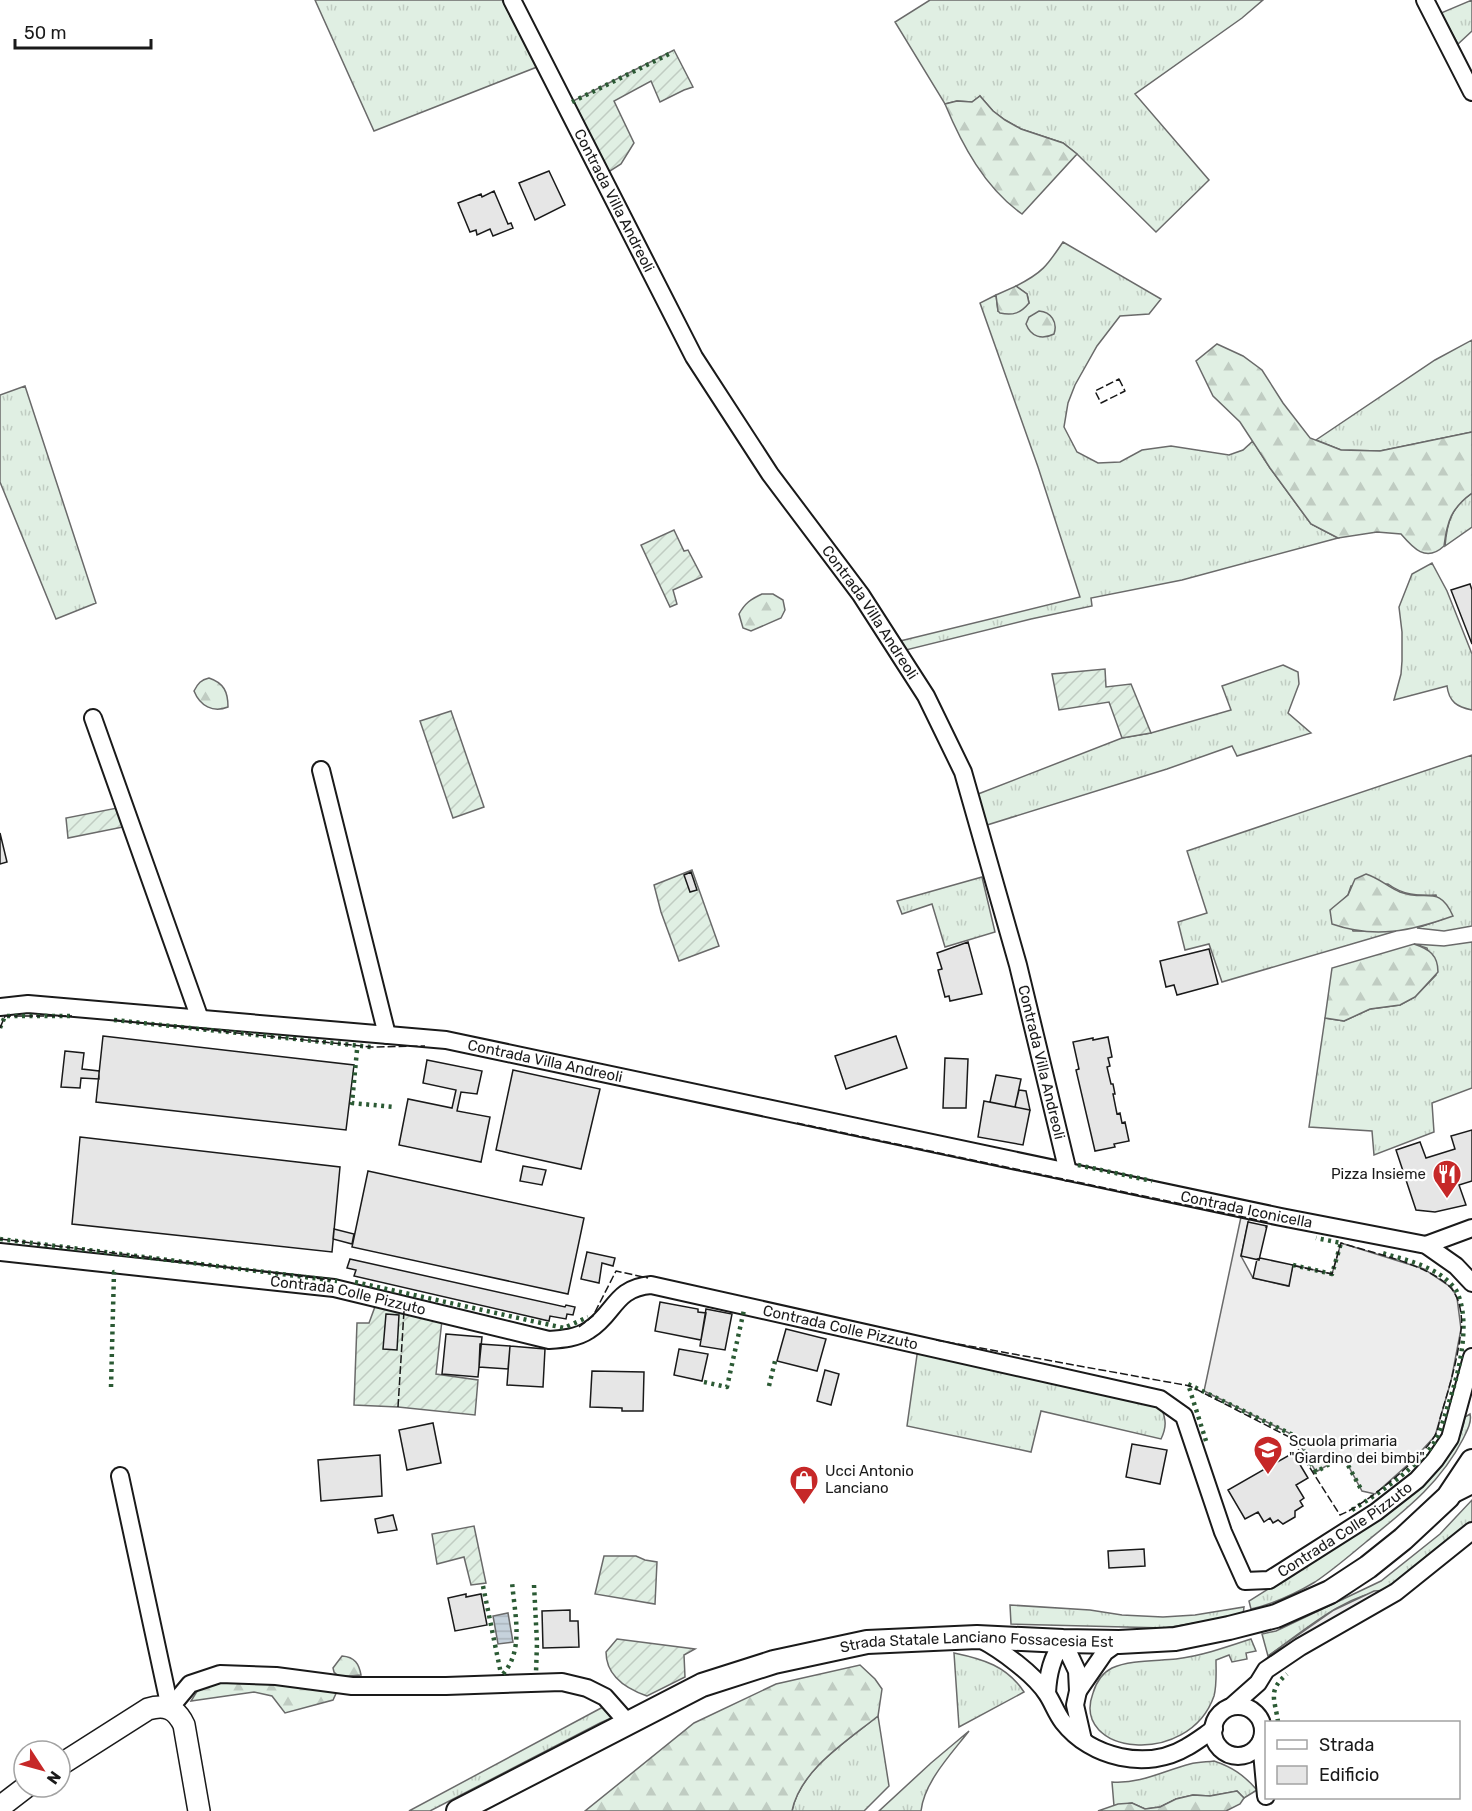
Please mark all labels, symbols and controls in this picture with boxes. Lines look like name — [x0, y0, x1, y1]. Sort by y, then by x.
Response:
scale bar — [15, 12, 152, 50]
text: 50 m — [24, 22, 67, 44]
street label: Contrada Villa Andreoli — [570, 126, 658, 275]
street label: Contrada Villa Andreoli — [818, 542, 922, 683]
street label: Contrada Villa Andreoli — [1014, 983, 1069, 1141]
street label: Contrada Villa Andreoli — [466, 1036, 624, 1086]
restaurant icon: Pizza Insieme — [1431, 1158, 1463, 1200]
place label: Pizza Insieme — [1331, 1165, 1426, 1183]
street label: Contrada Iconicella — [1179, 1187, 1314, 1232]
street label: Contrada Colle Pizzuto — [269, 1272, 428, 1319]
street label: Contrada Colle Pizzuto — [761, 1301, 920, 1354]
place label: Scuola primaria "Giardino dei bimbi" — [1289, 1432, 1425, 1467]
school or university icon: Scuola primaria "Giardino dei bimbi" — [1252, 1434, 1284, 1476]
place label: Ucci Antonio Lanciano — [825, 1462, 914, 1497]
shop icon: Ucci Antonio Lanciano — [788, 1464, 820, 1506]
street label: Contrada Colle Pizzuto — [1274, 1478, 1416, 1581]
street label: Strada Statale Lanciano Fossacesia Est — [838, 1628, 1114, 1657]
legend — [1265, 1721, 1460, 1799]
text: Strada — [1319, 1734, 1375, 1756]
north arrow — [12, 1739, 72, 1799]
text: Edificio — [1319, 1764, 1379, 1786]
text: N — [43, 1767, 65, 1788]

